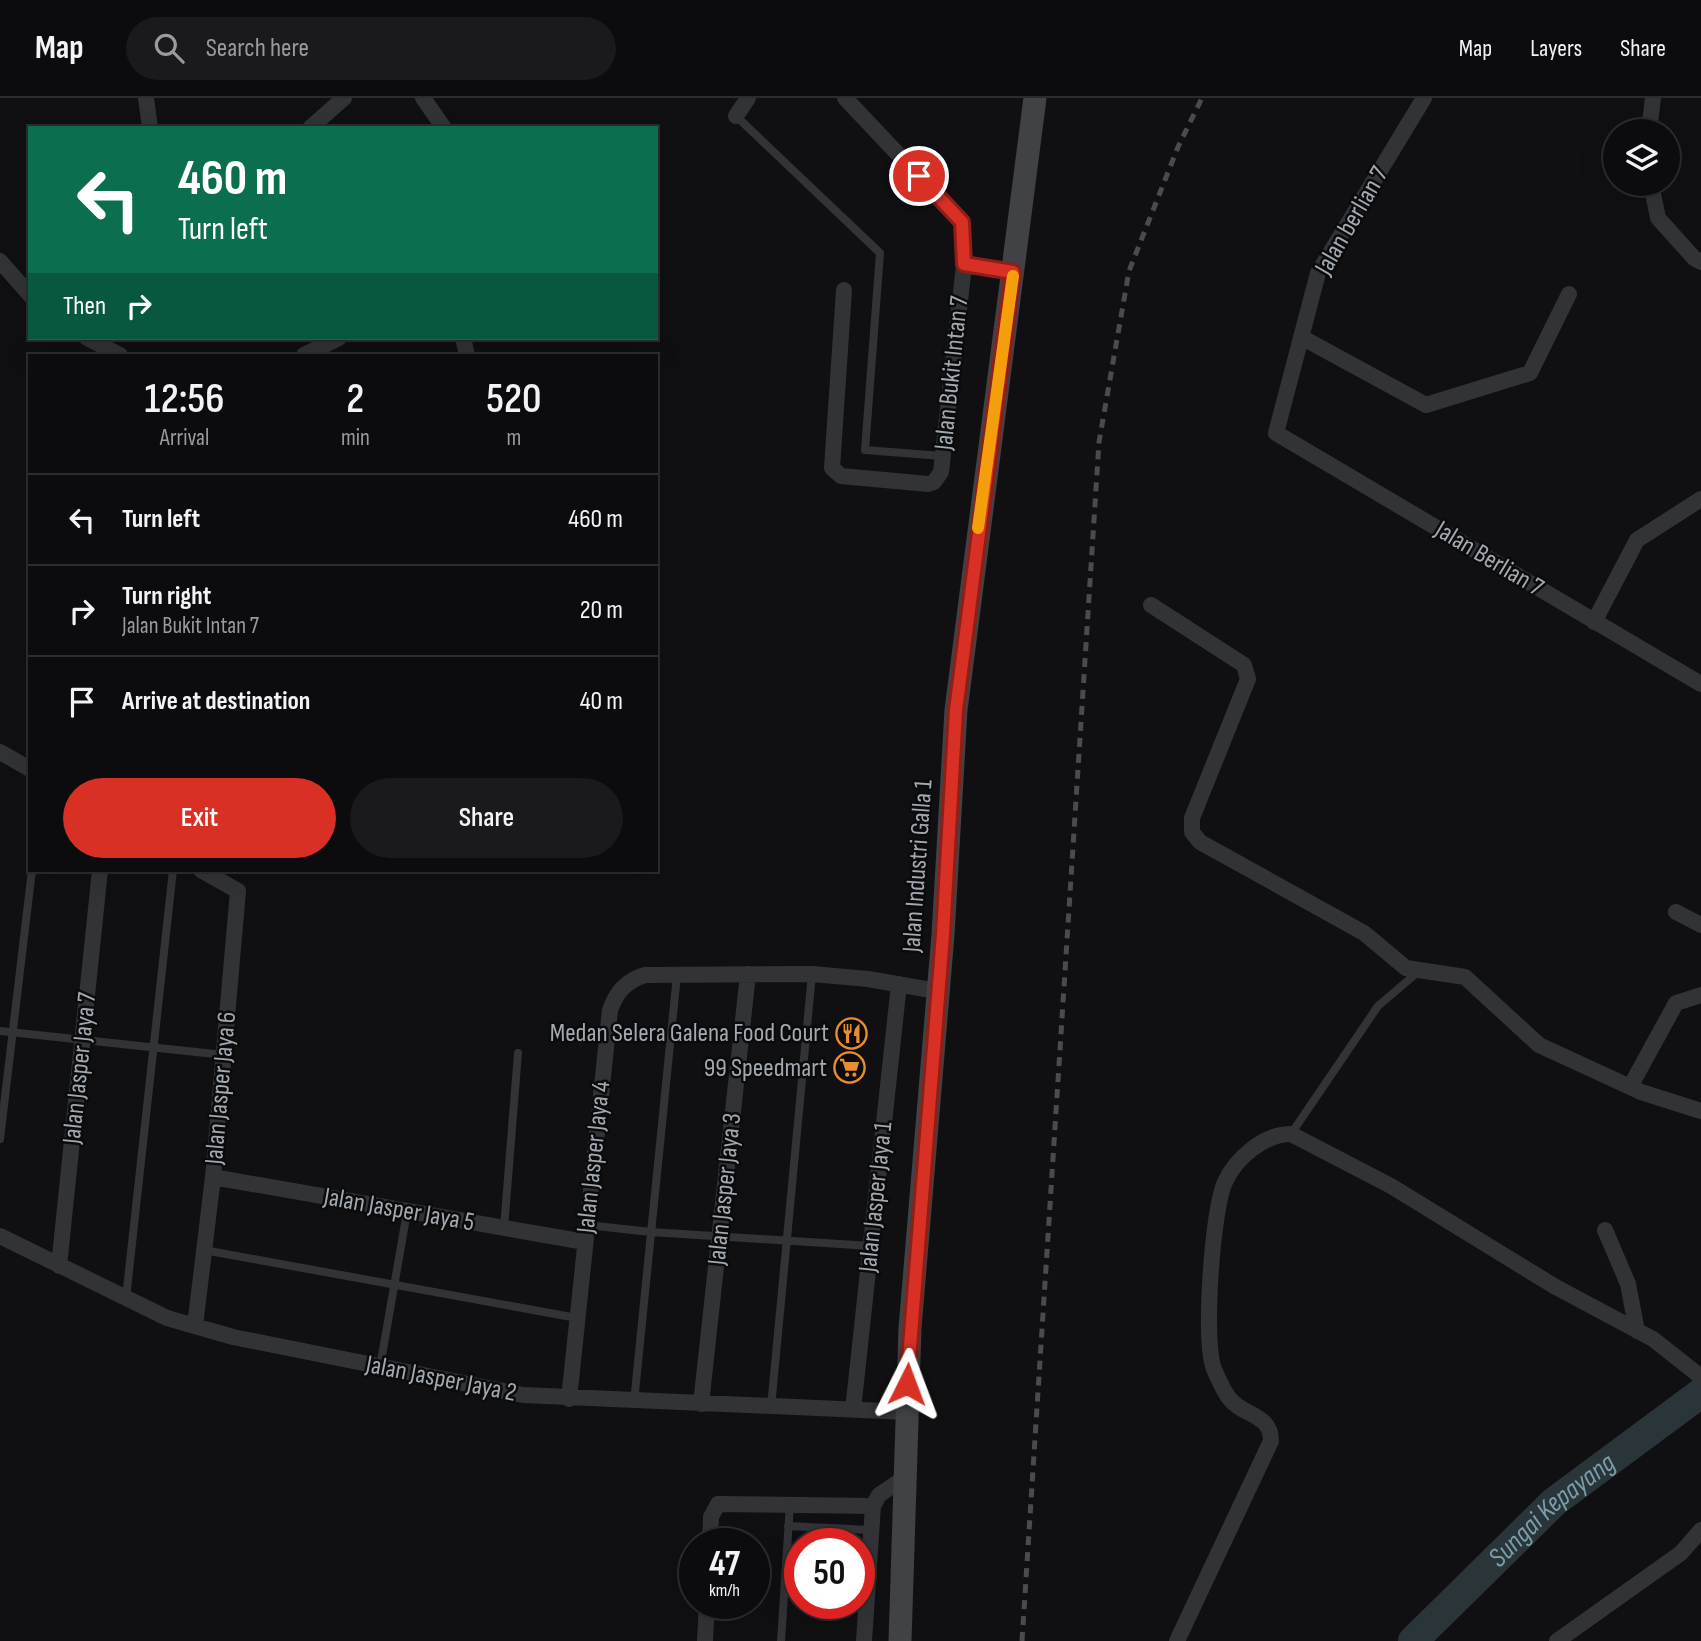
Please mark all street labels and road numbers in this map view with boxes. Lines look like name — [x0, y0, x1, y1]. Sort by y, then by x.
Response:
street label: Jalan berlian 7 — [1308, 161, 1396, 282]
street label: Jalan Bukit Intan 7 — [928, 294, 976, 453]
street label: Jalan Berlian 7 — [1428, 514, 1549, 604]
street label: Jalan Industri Galla 1 — [896, 779, 939, 954]
street label: Jalan Jasper Jaya 7 — [57, 990, 103, 1146]
street label: Jalan Jasper Jaya 6 — [199, 1010, 243, 1167]
street label: Jalan Jasper Jaya 4 — [570, 1079, 617, 1236]
street label: Jalan Jasper Jaya 3 — [701, 1111, 748, 1268]
street label: Jalan Jasper Jaya 1 — [853, 1120, 899, 1275]
street label: Jalan Jasper Jaya 5 — [320, 1181, 477, 1238]
street label: Jalan Jasper Jaya 2 — [362, 1349, 519, 1409]

